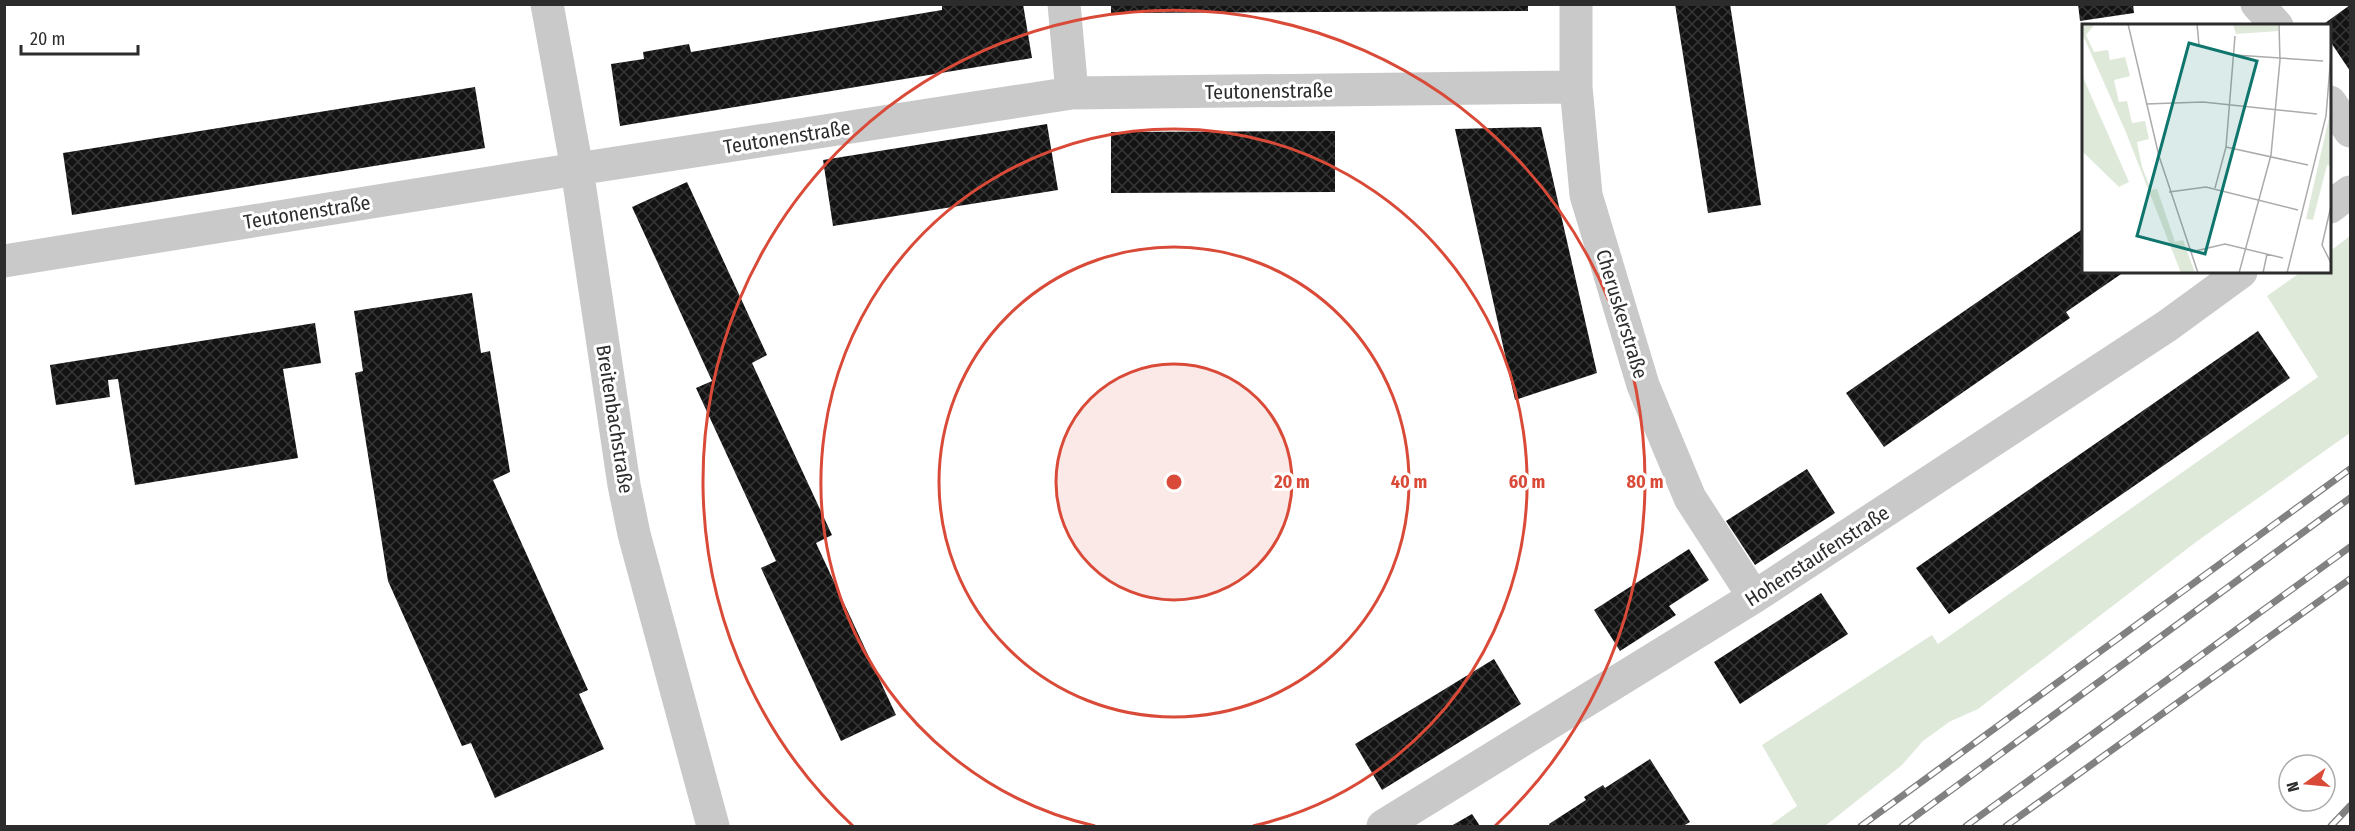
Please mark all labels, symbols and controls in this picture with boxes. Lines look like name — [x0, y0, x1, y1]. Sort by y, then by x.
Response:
scale bar — [21, 18, 138, 56]
inset map — [2082, 24, 2331, 273]
text: 20 m — [30, 28, 65, 50]
street label: Teutonenstraße — [1205, 78, 1333, 104]
street label: Teutonenstraße — [722, 115, 852, 159]
street label: Teutonenstraße — [242, 190, 372, 234]
street label: Cheruskerstraße — [1591, 246, 1653, 382]
street label: Breitenbachstraße — [591, 343, 639, 495]
text: 20 m — [1273, 471, 1310, 493]
text: 40 m — [1391, 471, 1427, 493]
text: 60 m — [1509, 471, 1545, 493]
text: 80 m — [1627, 471, 1663, 493]
centre of rings — [1164, 472, 1184, 492]
street label: Hohenstaufenstraße — [1740, 500, 1894, 612]
north arrow — [2277, 753, 2337, 813]
text: N — [2283, 780, 2303, 794]

